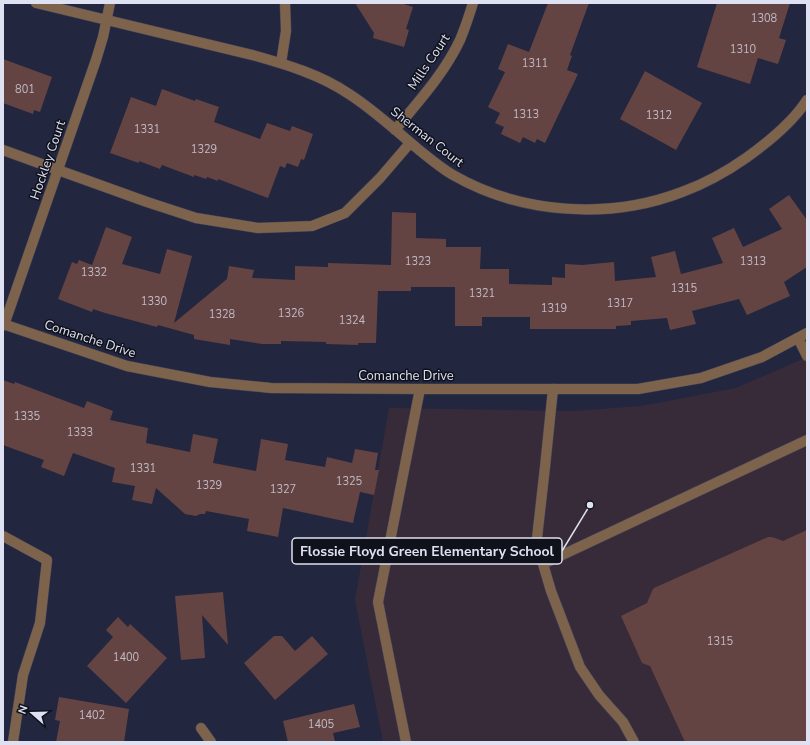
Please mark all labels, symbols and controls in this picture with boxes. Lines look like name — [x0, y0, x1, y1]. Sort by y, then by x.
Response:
house number: 1308 — [751, 11, 778, 26]
street label: Mills Court — [404, 30, 455, 93]
house number: 1310 — [730, 42, 757, 57]
house number: 1311 — [522, 56, 548, 71]
house number: 801 — [15, 82, 35, 97]
street label: Sherman Court — [387, 103, 468, 171]
house number: 1313 — [513, 107, 539, 122]
house number: 1312 — [646, 108, 672, 123]
street label: Hockley Court — [26, 118, 70, 202]
house number: 1331 — [134, 122, 160, 137]
house number: 1329 — [191, 142, 217, 157]
house number: 1323 — [405, 254, 431, 269]
house number: 1313 — [740, 254, 766, 269]
house number: 1332 — [81, 265, 107, 280]
house number: 1315 — [671, 281, 698, 296]
house number: 1321 — [469, 286, 495, 301]
house number: 1330 — [141, 294, 168, 309]
house number: 1317 — [607, 296, 633, 311]
house number: 1319 — [541, 301, 567, 316]
house number: 1326 — [278, 306, 305, 321]
house number: 1328 — [209, 307, 236, 322]
house number: 1324 — [339, 313, 366, 328]
street label: Comanche Drive — [42, 316, 138, 362]
street label: Comanche Drive — [358, 367, 454, 385]
house number: 1335 — [14, 409, 41, 424]
house number: 1333 — [67, 425, 93, 440]
house number: 1331 — [130, 461, 156, 476]
house number: 1325 — [336, 474, 363, 489]
house number: 1329 — [196, 478, 222, 493]
house number: 1327 — [270, 482, 296, 497]
callout: Flossie Floyd Green Elementary School — [292, 538, 562, 564]
text: Flossie Floyd Green Elementary School — [300, 542, 555, 561]
house number: 1315 — [707, 634, 734, 649]
house number: 1400 — [113, 650, 140, 665]
north arrow — [12, 693, 52, 733]
text: N — [15, 703, 32, 716]
house number: 1402 — [79, 708, 105, 723]
house number: 1405 — [308, 717, 335, 732]

